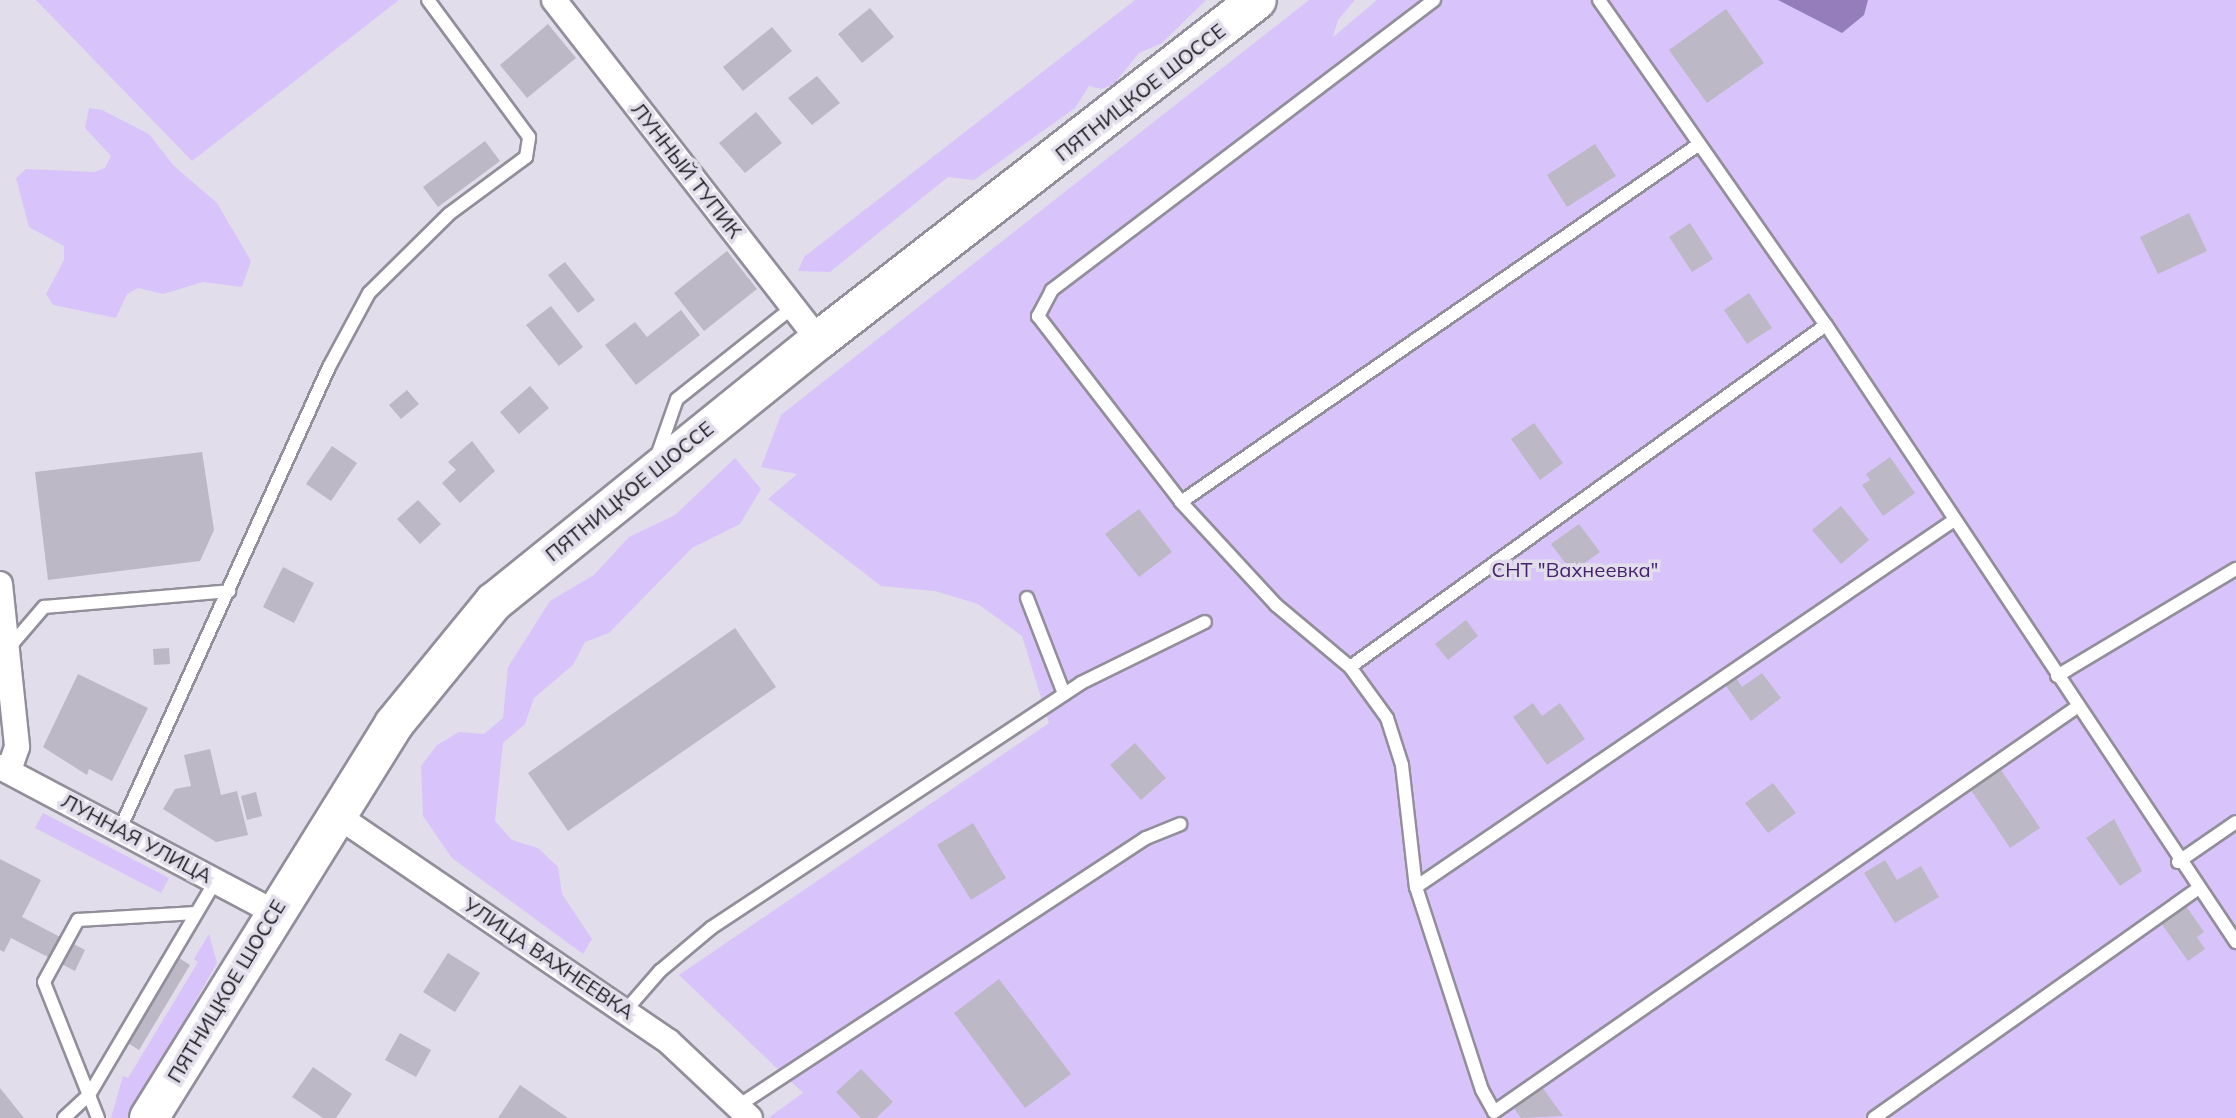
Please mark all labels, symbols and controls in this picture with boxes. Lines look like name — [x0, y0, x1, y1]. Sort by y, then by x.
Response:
street label: ПЯТНИЦКОЕ ШОССЕ — [1050, 18, 1230, 166]
street label: ЛУННЫЙ ТУПИК — [627, 97, 747, 243]
street label: ПЯТНИЦКОЕ ШОССЕ — [540, 416, 718, 566]
park label: СНТ "Вахнеевка" — [1492, 557, 1658, 581]
street label: ЛУННАЯ УЛИЦА — [58, 788, 216, 888]
street label: УЛИЦА ВАХНЕЕВКА — [459, 892, 639, 1024]
street label: ПЯТНИЦКОЕ ШОССЕ — [162, 895, 290, 1087]

